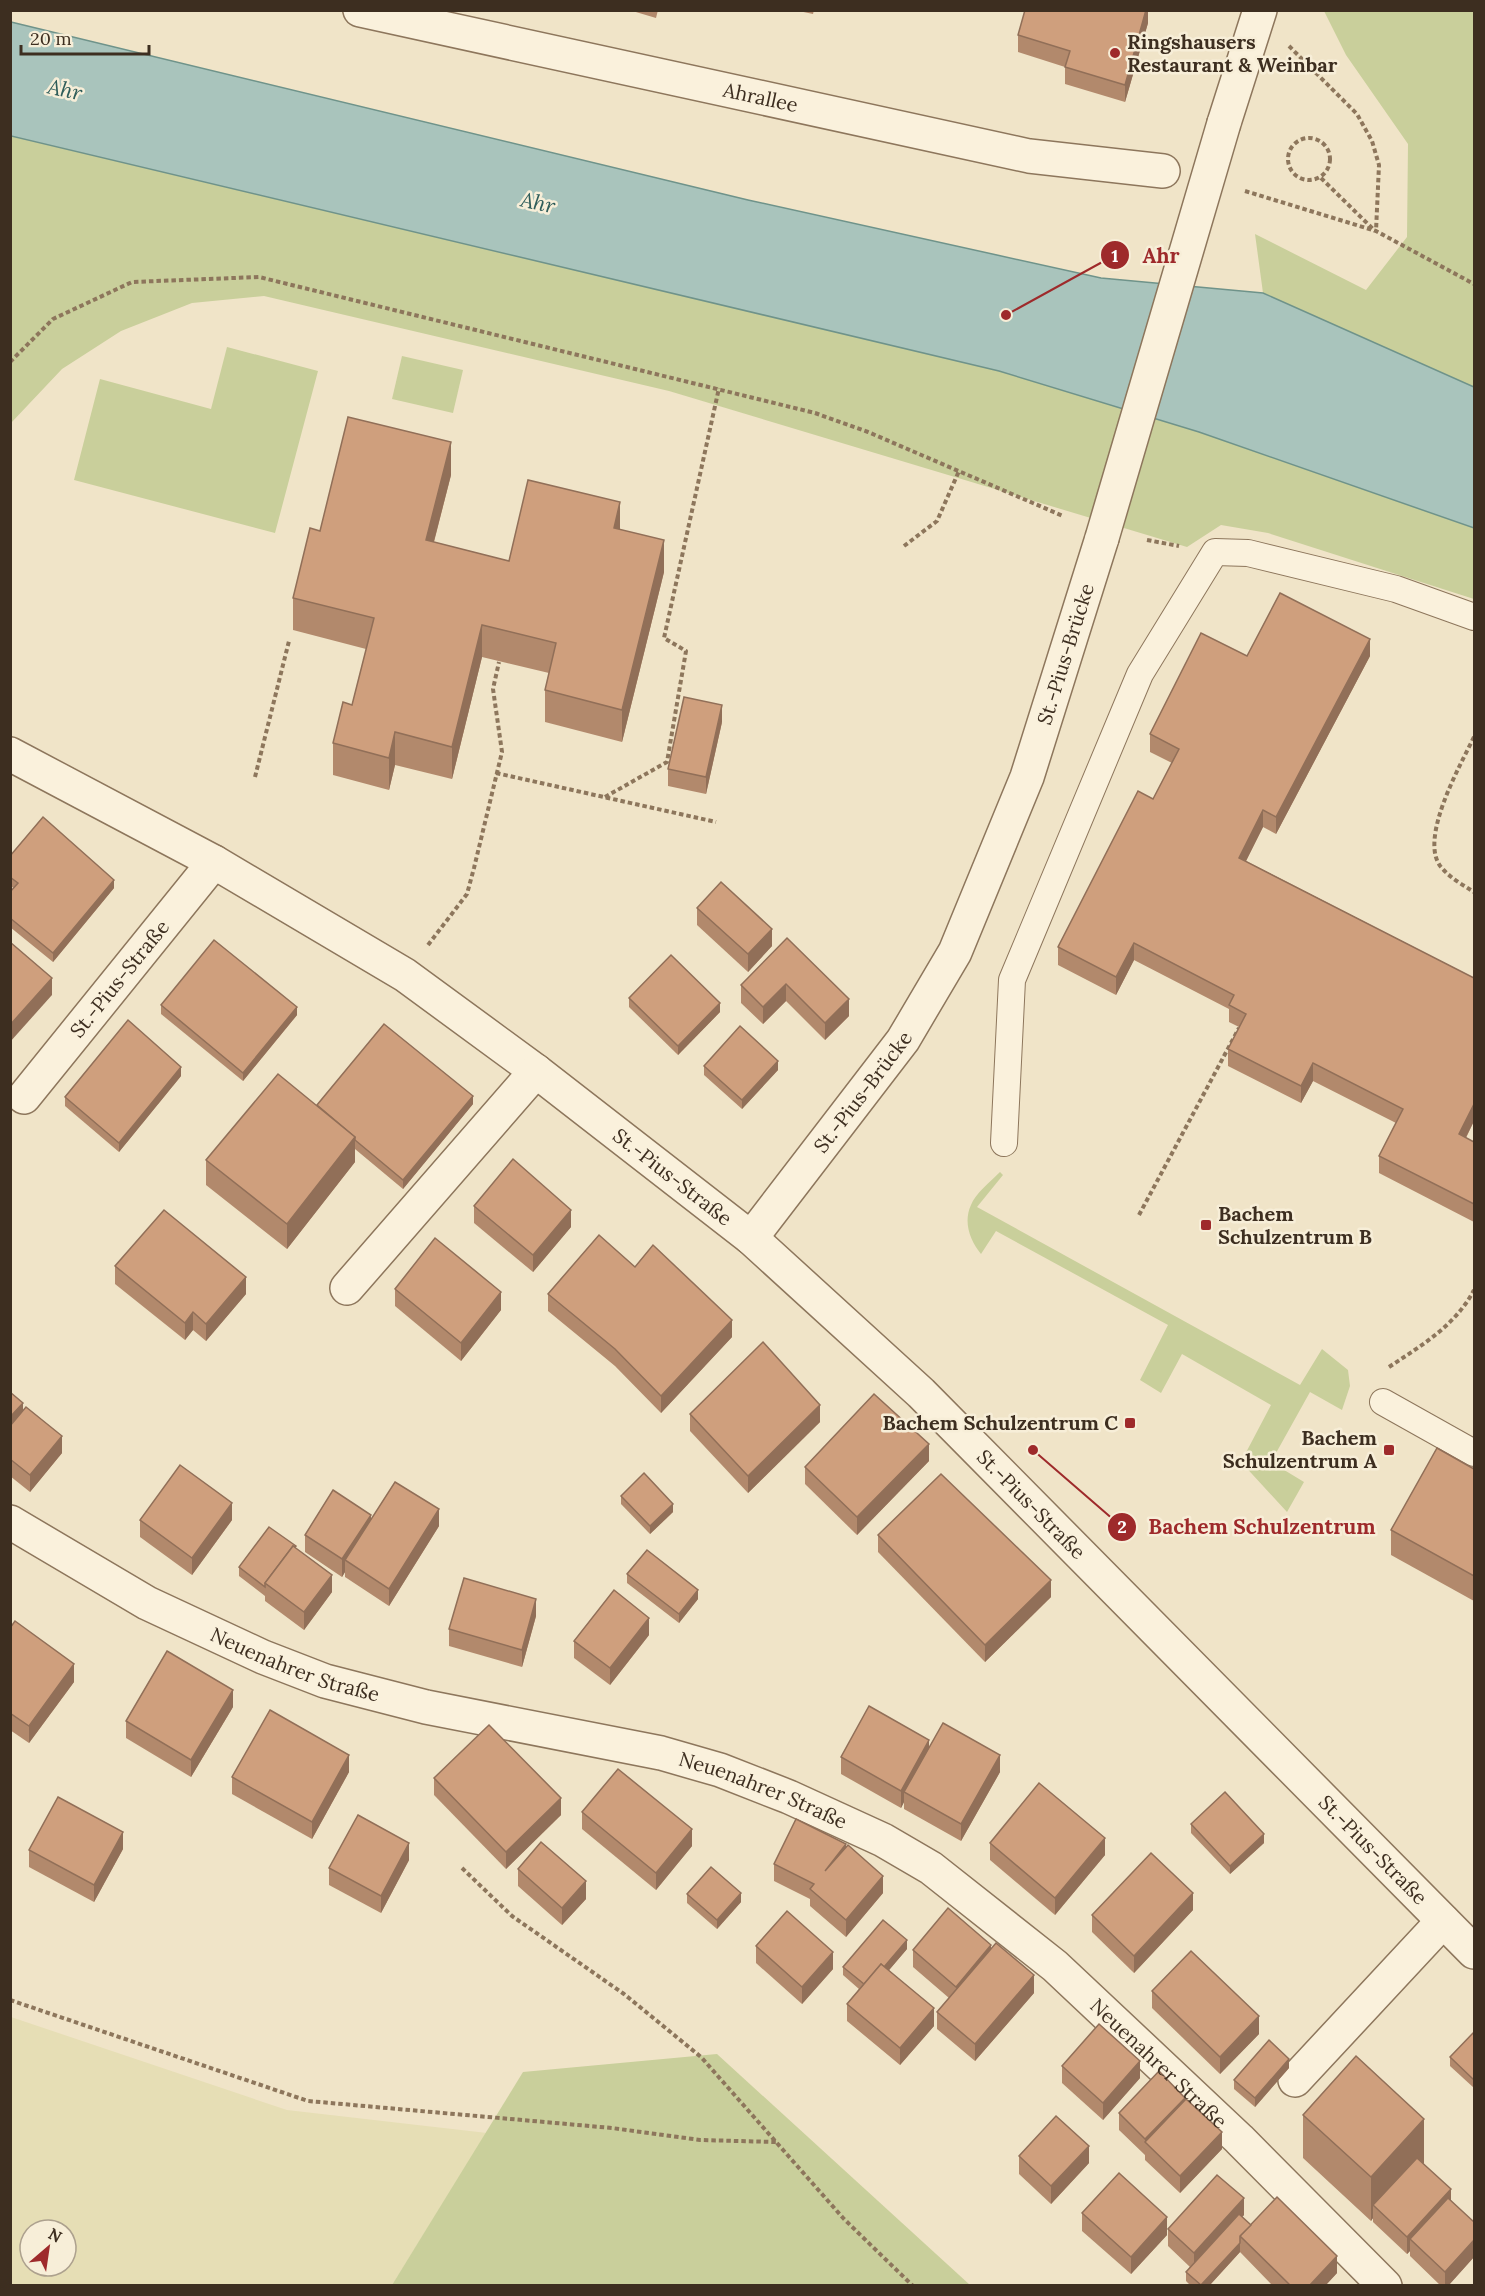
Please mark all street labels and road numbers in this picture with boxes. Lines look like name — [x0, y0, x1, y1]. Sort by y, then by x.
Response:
street label: Ahrallee — [720, 76, 801, 117]
street label: St.-Pius-Brücke — [1031, 580, 1099, 728]
street label: St.-Pius-Straße — [64, 914, 174, 1042]
street label: St.-Pius-Brücke — [808, 1027, 917, 1158]
street label: St.-Pius-Straße — [608, 1123, 738, 1231]
street label: St.-Pius-Straße — [972, 1444, 1091, 1564]
street label: Neuenahrer Straße — [207, 1621, 382, 1707]
street label: Neuenahrer Straße — [676, 1746, 851, 1834]
street label: St.-Pius-Straße — [1314, 1789, 1433, 1910]
street label: Neuenahrer Straße — [1085, 1993, 1233, 2133]

